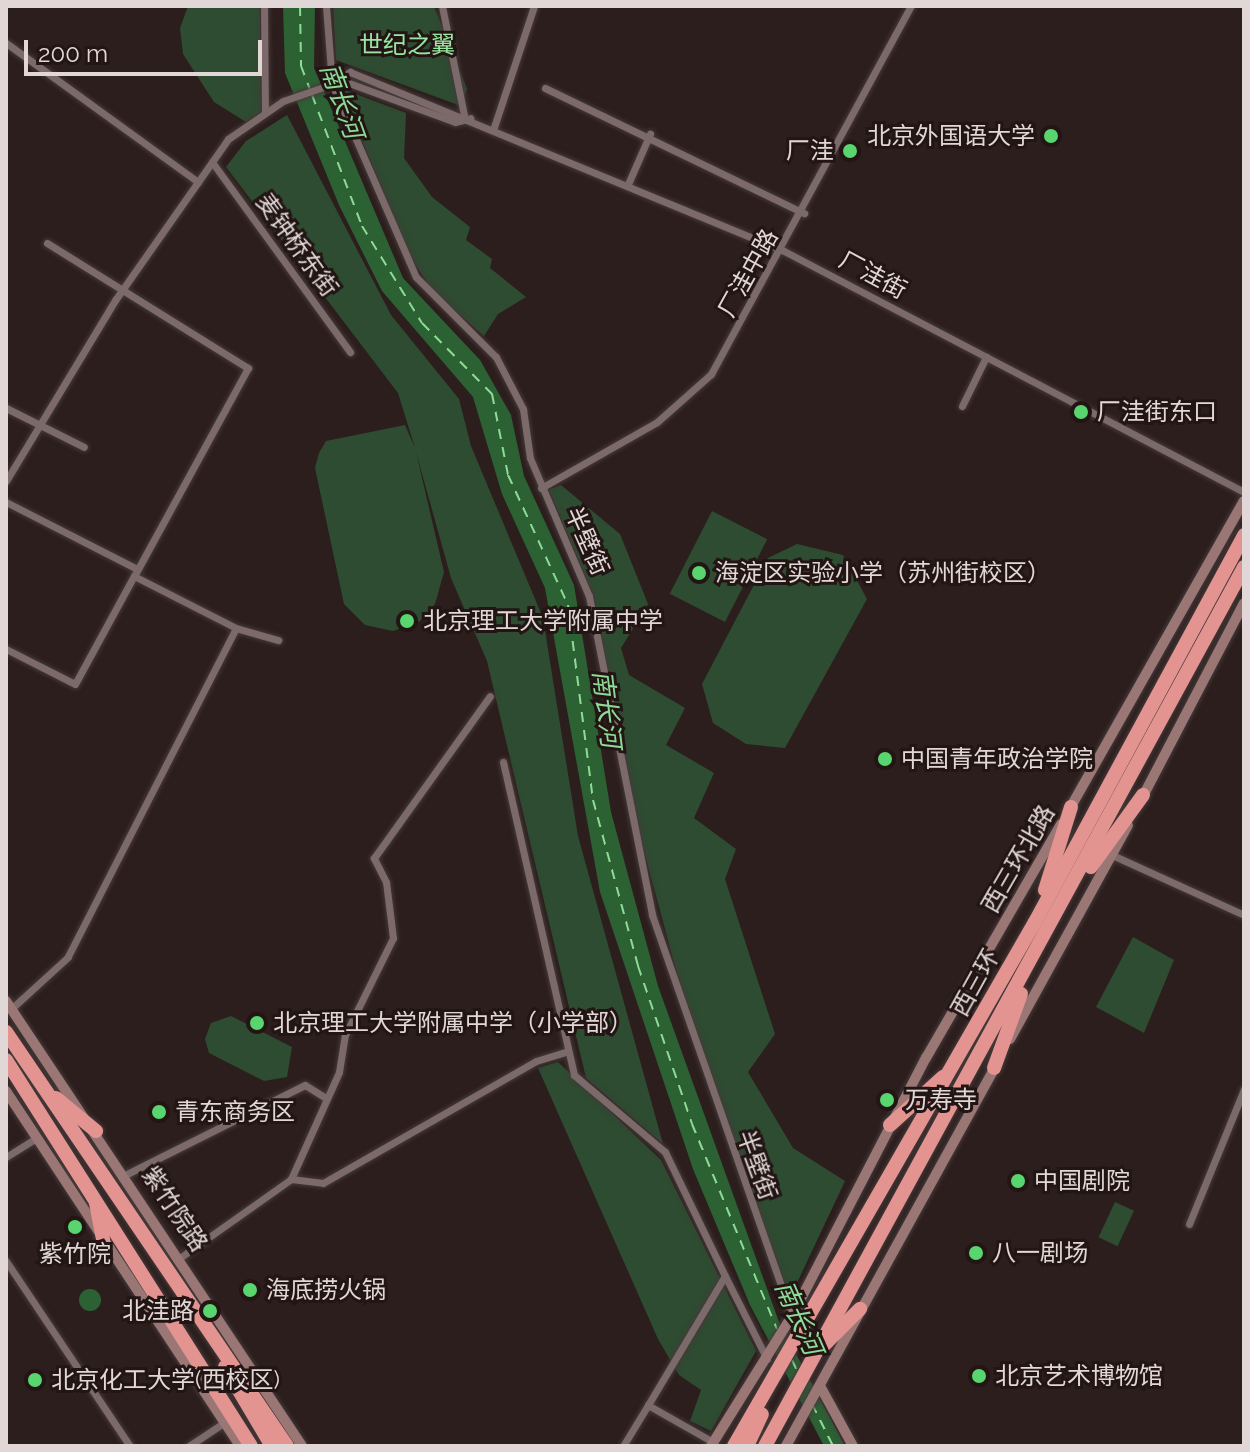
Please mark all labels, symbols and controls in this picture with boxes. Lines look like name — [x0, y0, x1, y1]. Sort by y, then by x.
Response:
scale bar — [28, 24, 266, 74]
park label: 世纪之翼 — [359, 31, 455, 59]
text: 200 m — [38, 39, 108, 68]
water label: 南长河 — [313, 59, 369, 143]
place label: 北京外国语大学 — [867, 122, 1035, 150]
marker: 北京外国语大学 — [1042, 127, 1060, 145]
place label: 厂洼 — [786, 137, 834, 165]
marker: 厂洼 — [841, 142, 859, 160]
street label: 麦钟桥东街 — [250, 188, 344, 302]
street label: 厂洼中路 — [712, 224, 784, 322]
street label: 厂洼街 — [834, 245, 912, 305]
place label: 厂洼街东口 — [1097, 398, 1217, 426]
marker: 厂洼街东口 — [1072, 403, 1090, 421]
street label: 半壁街 — [559, 502, 615, 580]
place label: 海淀区实验小学（苏州街校区） — [715, 559, 1051, 587]
marker: 海淀区实验小学（苏州街校区） — [690, 564, 708, 582]
place label: 北京理工大学附属中学 — [423, 607, 663, 635]
marker: 北京理工大学附属中学 — [398, 612, 416, 630]
water label: 南长河 — [586, 668, 626, 750]
place label: 中国青年政治学院 — [901, 745, 1093, 773]
marker: 中国青年政治学院 — [876, 750, 894, 768]
street label: 西三环北路 — [976, 800, 1060, 918]
street label: 西三环 — [945, 945, 1005, 1021]
place label: 北京理工大学附属中学（小学部） — [273, 1009, 633, 1037]
marker: 北京理工大学附属中学（小学部） — [248, 1014, 266, 1032]
place label: 万寿寺 — [905, 1086, 977, 1114]
marker: 万寿寺 — [876, 1089, 898, 1111]
place label: 青东商务区 — [175, 1098, 295, 1126]
marker: 青东商务区 — [150, 1103, 168, 1121]
street label: 半壁街 — [731, 1126, 783, 1204]
street label: 紫竹院路 — [136, 1161, 214, 1257]
place label: 中国剧院 — [1034, 1167, 1130, 1195]
marker: 中国剧院 — [1009, 1172, 1027, 1190]
marker: 紫竹院 — [66, 1218, 84, 1236]
place label: 八一剧场 — [992, 1239, 1088, 1267]
place label: 紫竹院 — [39, 1240, 111, 1268]
marker: 八一剧场 — [967, 1244, 985, 1262]
place label: 海底捞火锅 — [266, 1276, 386, 1304]
water label: 南长河 — [768, 1276, 828, 1360]
marker: 海底捞火锅 — [241, 1281, 259, 1299]
place label: 北洼路 — [122, 1297, 194, 1325]
marker: 北洼路 — [201, 1302, 219, 1320]
place label: 北京艺术博物馆 — [995, 1362, 1163, 1390]
place label: 北京化工大学(西校区) — [51, 1366, 280, 1394]
marker: 北京艺术博物馆 — [970, 1367, 988, 1385]
marker: 北京化工大学(西校区) — [26, 1371, 44, 1389]

